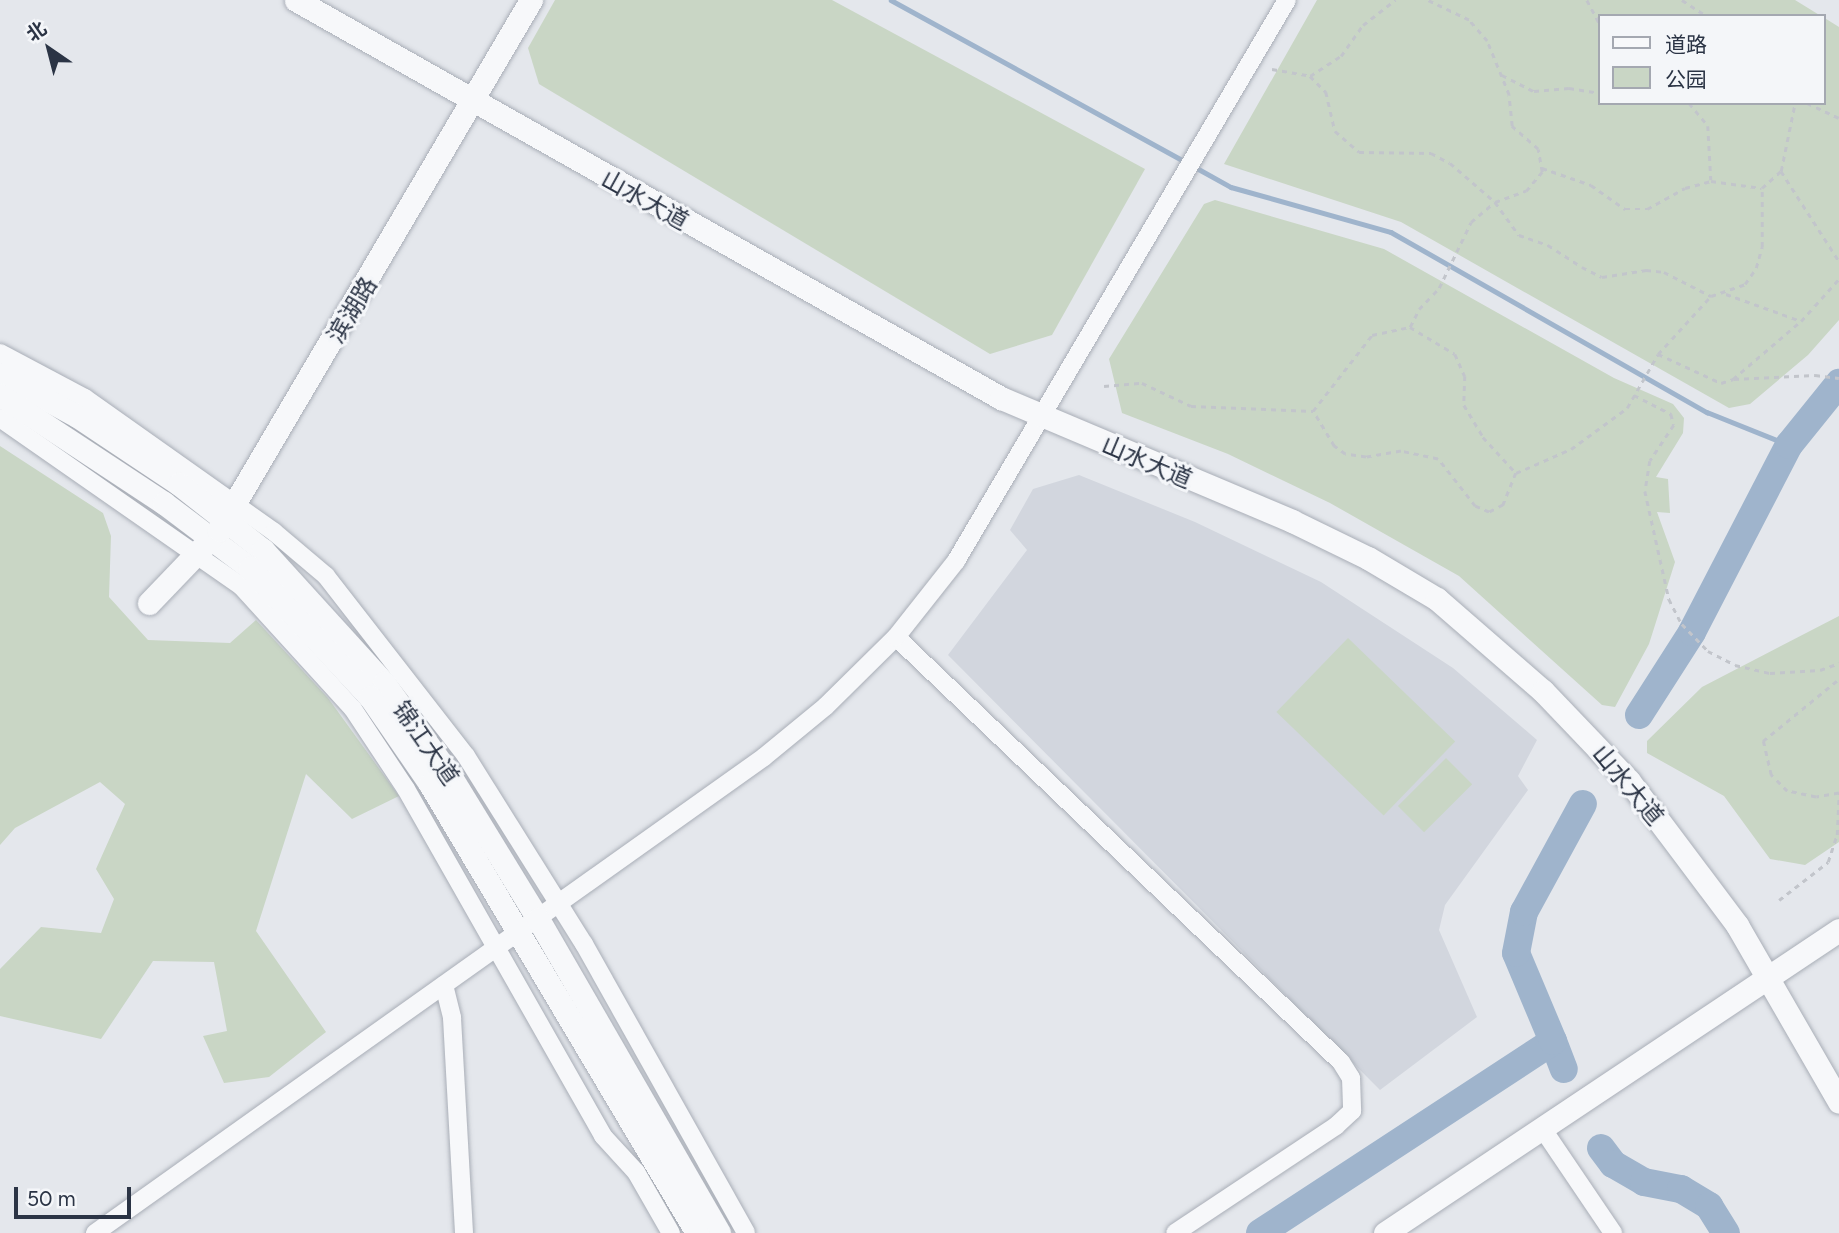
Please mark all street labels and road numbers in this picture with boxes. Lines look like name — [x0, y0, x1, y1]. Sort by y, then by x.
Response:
street label: 山水大道 — [596, 164, 694, 236]
street label: 滨湖路 — [321, 272, 383, 348]
street label: 山水大道 — [1097, 430, 1197, 494]
street label: 锦江大道 — [387, 695, 465, 791]
street label: 山水大道 — [1586, 739, 1670, 831]

